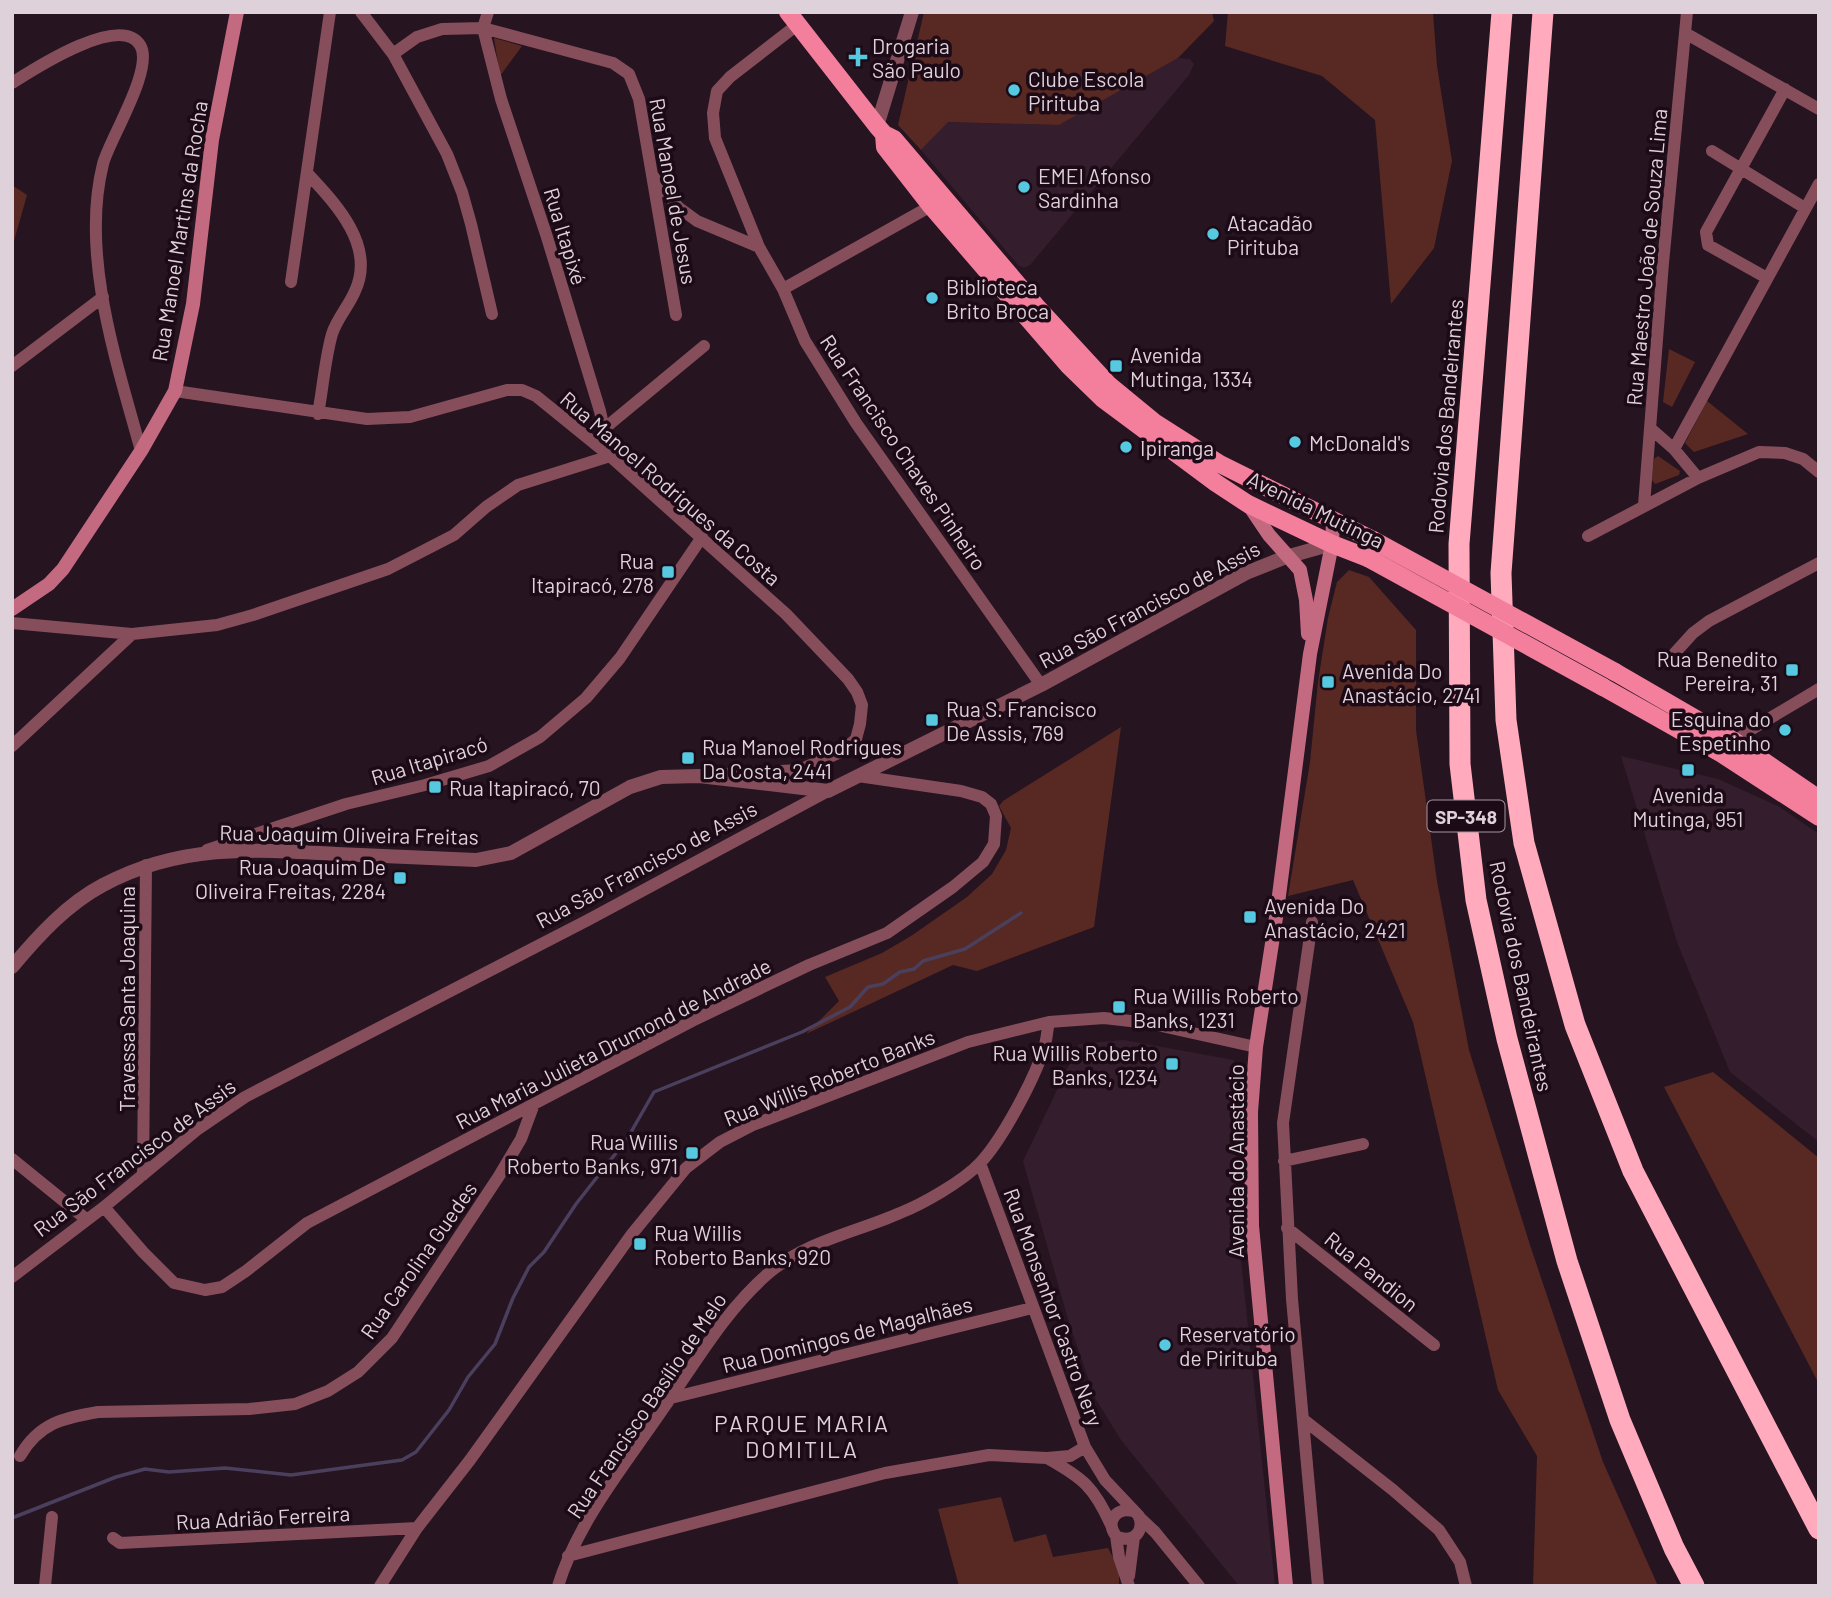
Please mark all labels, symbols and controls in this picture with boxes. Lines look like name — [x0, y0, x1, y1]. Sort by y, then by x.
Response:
place label: Drogaria São Paulo — [872, 33, 961, 82]
marker: Drogaria São Paulo — [850, 49, 866, 65]
place label: Clube Escola Pirituba — [1028, 66, 1144, 115]
marker: Clube Escola Pirituba — [1006, 82, 1022, 98]
street label: Rua Manoel de Jesus — [645, 96, 703, 286]
street label: Rua Manoel Martins da Rocha — [146, 99, 212, 363]
street label: Rua Maestro João de Souza Lima — [1621, 108, 1671, 406]
place label: EMEI Afonso Sardinha — [1038, 163, 1151, 212]
marker: EMEI Afonso Sardinha — [1016, 179, 1032, 195]
street label: Rua Itapixé — [539, 184, 593, 288]
place label: Atacadão Pirituba — [1227, 210, 1313, 259]
marker: Atacadão Pirituba — [1205, 226, 1221, 242]
place label: Biblioteca Brito Broca — [946, 274, 1049, 323]
marker: Biblioteca Brito Broca — [924, 290, 940, 306]
street label: Rodovia dos Bandeirantes — [1422, 298, 1468, 534]
street label: Rua Francisco Chaves Pinheiro — [816, 330, 992, 574]
place label: Avenida Mutinga, 1334 — [1130, 342, 1253, 391]
marker: Avenida Mutinga, 1334 — [1108, 358, 1124, 374]
street label: Rua Manoel Rodrigues da Costa — [556, 386, 786, 590]
place label: McDonald's — [1309, 430, 1410, 455]
marker: McDonald's — [1287, 434, 1303, 450]
place label: Ipiranga — [1140, 435, 1214, 460]
marker: Ipiranga — [1118, 439, 1134, 455]
street label: Avenida Mutinga — [1244, 465, 1388, 553]
street label: Rua São Francisco de Assis — [1034, 535, 1264, 673]
place label: Rua Itapiracó, 278 — [531, 548, 654, 597]
marker: Rua Itapiracó, 278 — [660, 564, 676, 580]
place label: Rua Benedito Pereira, 31 — [1657, 646, 1778, 695]
place label: Avenida Do Anastácio, 2741 — [1342, 658, 1481, 707]
marker: Rua Benedito Pereira, 31 — [1784, 662, 1800, 678]
marker: Avenida Do Anastácio, 2741 — [1320, 674, 1336, 690]
place label: Rua S. Francisco De Assis, 769 — [946, 696, 1097, 745]
place label: Esquina do Espetinho — [1671, 706, 1771, 755]
marker: Rua S. Francisco De Assis, 769 — [924, 712, 940, 728]
marker: Esquina do Espetinho — [1777, 722, 1793, 738]
street label: Rua Itapiracó — [368, 730, 490, 790]
place label: Rua Manoel Rodrigues Da Costa, 2441 — [702, 734, 902, 783]
marker: Rua Manoel Rodrigues Da Costa, 2441 — [680, 750, 696, 766]
marker: Avenida Mutinga, 951 — [1680, 762, 1696, 778]
place label: Rua Itapiracó, 70 — [449, 775, 601, 800]
marker: Rua Itapiracó, 70 — [427, 779, 443, 795]
place label: Avenida Mutinga, 951 — [1633, 782, 1743, 831]
street label: Rua São Francisco de Assis — [531, 795, 761, 933]
road number: SP-348 — [1428, 800, 1504, 832]
street label: Rua Joaquim Oliveira Freitas — [219, 819, 479, 849]
place label: Rua Joaquim De Oliveira Freitas, 2284 — [195, 854, 386, 903]
street label: Rodovia dos Bandeirantes — [1485, 858, 1559, 1094]
marker: Rua Joaquim De Oliveira Freitas, 2284 — [392, 870, 408, 886]
street label: Travessa Santa Joaquina — [114, 886, 139, 1112]
place label: Avenida Do Anastácio, 2421 — [1264, 893, 1406, 942]
marker: Avenida Do Anastácio, 2421 — [1242, 909, 1258, 925]
street label: Rua Maria Julieta Drumond de Andrade — [451, 952, 775, 1134]
place label: Rua Willis Roberto Banks, 1231 — [1133, 983, 1299, 1032]
marker: Rua Willis Roberto Banks, 1231 — [1111, 999, 1127, 1015]
street label: Rua Willis Roberto Banks — [720, 1023, 938, 1131]
place label: Rua Willis Roberto Banks, 1234 — [992, 1040, 1158, 1089]
marker: Rua Willis Roberto Banks, 1234 — [1164, 1056, 1180, 1072]
street label: Avenida do Anastácio — [1223, 1064, 1248, 1258]
street label: Rua São Francisco de Assis — [28, 1073, 240, 1241]
place label: Rua Willis Roberto Banks, 971 — [507, 1129, 678, 1178]
marker: Rua Willis Roberto Banks, 971 — [684, 1145, 700, 1161]
street label: Rua Carolina Guedes — [355, 1177, 481, 1343]
street label: Rua Monsenhor Castro Nery — [999, 1185, 1109, 1430]
place label: Rua Willis Roberto Banks, 920 — [654, 1220, 831, 1269]
street label: Rua Pandion — [1320, 1226, 1424, 1316]
marker: Rua Willis Roberto Banks, 920 — [632, 1236, 648, 1252]
street label: Rua Francisco Basílio de Melo — [561, 1287, 731, 1523]
street label: Rua Domingos de Magalhães — [719, 1291, 975, 1377]
place label: Reservatório de Pirituba — [1179, 1321, 1296, 1370]
marker: Reservatório de Pirituba — [1157, 1337, 1173, 1353]
district label: PARQUE MARIA DOMITILA — [714, 1409, 890, 1463]
street label: Rua Adrião Ferreira — [175, 1500, 351, 1534]

